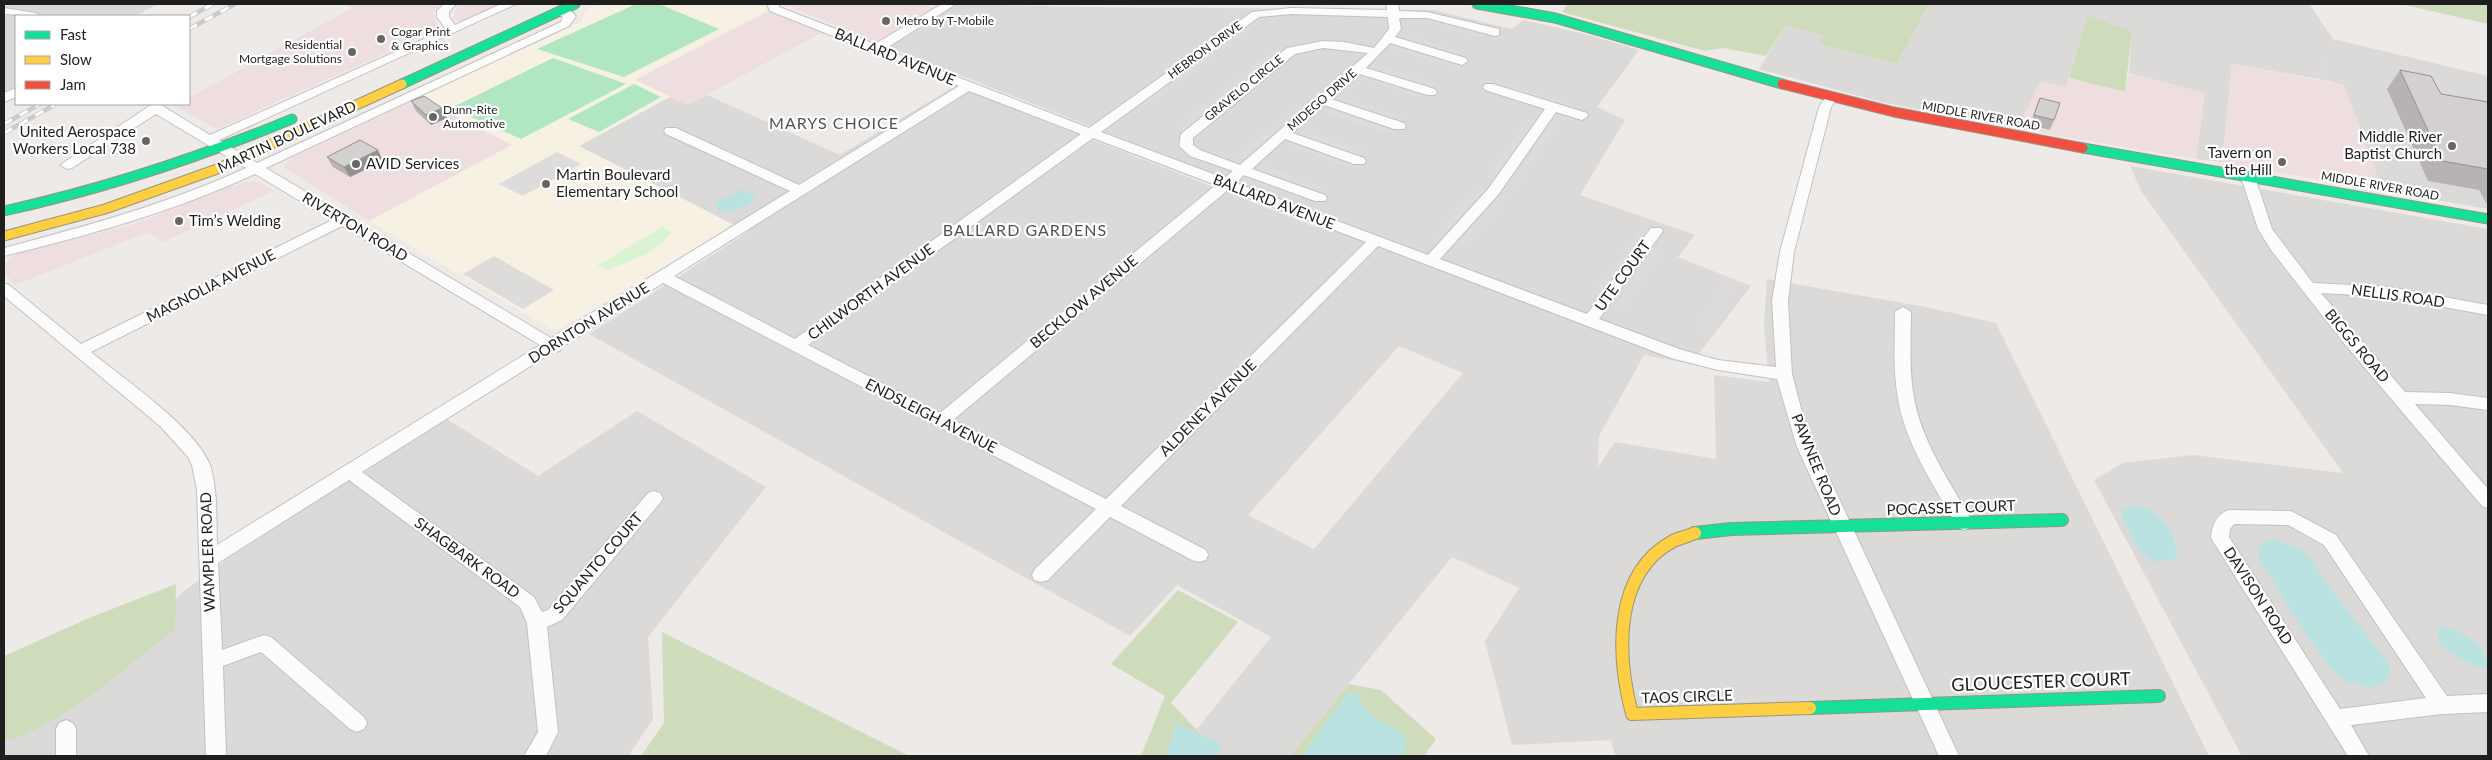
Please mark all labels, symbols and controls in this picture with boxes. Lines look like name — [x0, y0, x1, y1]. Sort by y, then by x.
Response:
place label: Metro by T-Mobile — [896, 13, 994, 28]
legend — [15, 15, 190, 105]
marker: Metro by T-Mobile — [880, 15, 892, 27]
street label: HEBRON DRIVE — [1165, 18, 1245, 82]
place label: Cogar Print & Graphics — [391, 24, 451, 53]
street label: BALLARD AVENUE — [832, 24, 958, 89]
text: Fast — [60, 25, 87, 43]
marker: Cogar Print & Graphics — [375, 33, 387, 45]
place label: Residential Mortgage Solutions — [239, 37, 342, 66]
marker: Residential Mortgage Solutions — [346, 46, 358, 58]
text: Slow — [60, 50, 92, 68]
street label: GRAVELO CIRCLE — [1201, 51, 1286, 124]
street label: MIDEGO DRIVE — [1284, 65, 1359, 134]
text: Jam — [60, 75, 86, 93]
street label: MARTIN BOULEVARD — [214, 96, 359, 176]
street label: MIDDLE RIVER ROAD — [1921, 98, 2041, 133]
place label: Dunn-Rite Automotive — [443, 102, 505, 131]
marker: Dunn-Rite Automotive — [427, 111, 439, 123]
district label: MARYS CHOICE — [769, 113, 899, 132]
place label: United Aerospace Workers Local 738 — [13, 122, 136, 157]
place label: Middle River Baptist Church — [2344, 127, 2443, 162]
marker: United Aerospace Workers Local 738 — [140, 135, 152, 147]
marker: Middle River Baptist Church — [2446, 140, 2458, 152]
place label: Tavern on the Hill — [2208, 143, 2272, 178]
place label: AVID Services — [366, 154, 459, 172]
marker: Tavern on the Hill — [2276, 156, 2288, 168]
marker: AVID Services — [350, 158, 362, 170]
place label: Martin Boulevard Elementary School — [556, 165, 678, 200]
street label: MIDDLE RIVER ROAD — [2320, 168, 2440, 203]
street label: BALLARD AVENUE — [1211, 170, 1338, 233]
marker: Martin Boulevard Elementary School — [540, 178, 552, 190]
street label: RIVERTON ROAD — [300, 188, 411, 265]
place label: Tim’s Welding — [189, 211, 281, 229]
marker: Tim’s Welding — [173, 215, 185, 227]
district label: BALLARD GARDENS — [943, 220, 1107, 239]
street label: UTE COURT — [1590, 236, 1654, 314]
street label: CHILWORTH AVENUE — [804, 239, 937, 343]
street label: MAGNOLIA AVENUE — [143, 245, 278, 325]
street label: BECKLOW AVENUE — [1026, 251, 1141, 352]
street label: DORNTON AVENUE — [525, 278, 652, 367]
street label: NELLIS ROAD — [2350, 280, 2446, 310]
street label: BIGGS ROAD — [2322, 305, 2394, 386]
street label: ALDENEY AVENUE — [1155, 355, 1259, 459]
street label: ENDSLEIGH AVENUE — [863, 374, 1000, 456]
street label: PAWNEE ROAD — [1788, 411, 1846, 518]
street label: WAMPLER ROAD — [196, 492, 218, 612]
street label: POCASSET COURT — [1886, 496, 2016, 518]
street label: SQUANTO COURT — [549, 508, 646, 616]
street label: SHAGBARK ROAD — [411, 513, 524, 601]
street label: DAVISON ROAD — [2221, 543, 2297, 648]
street label: GLOUCESTER COURT — [1951, 667, 2131, 695]
street label: TAOS CIRCLE — [1641, 685, 1733, 707]

